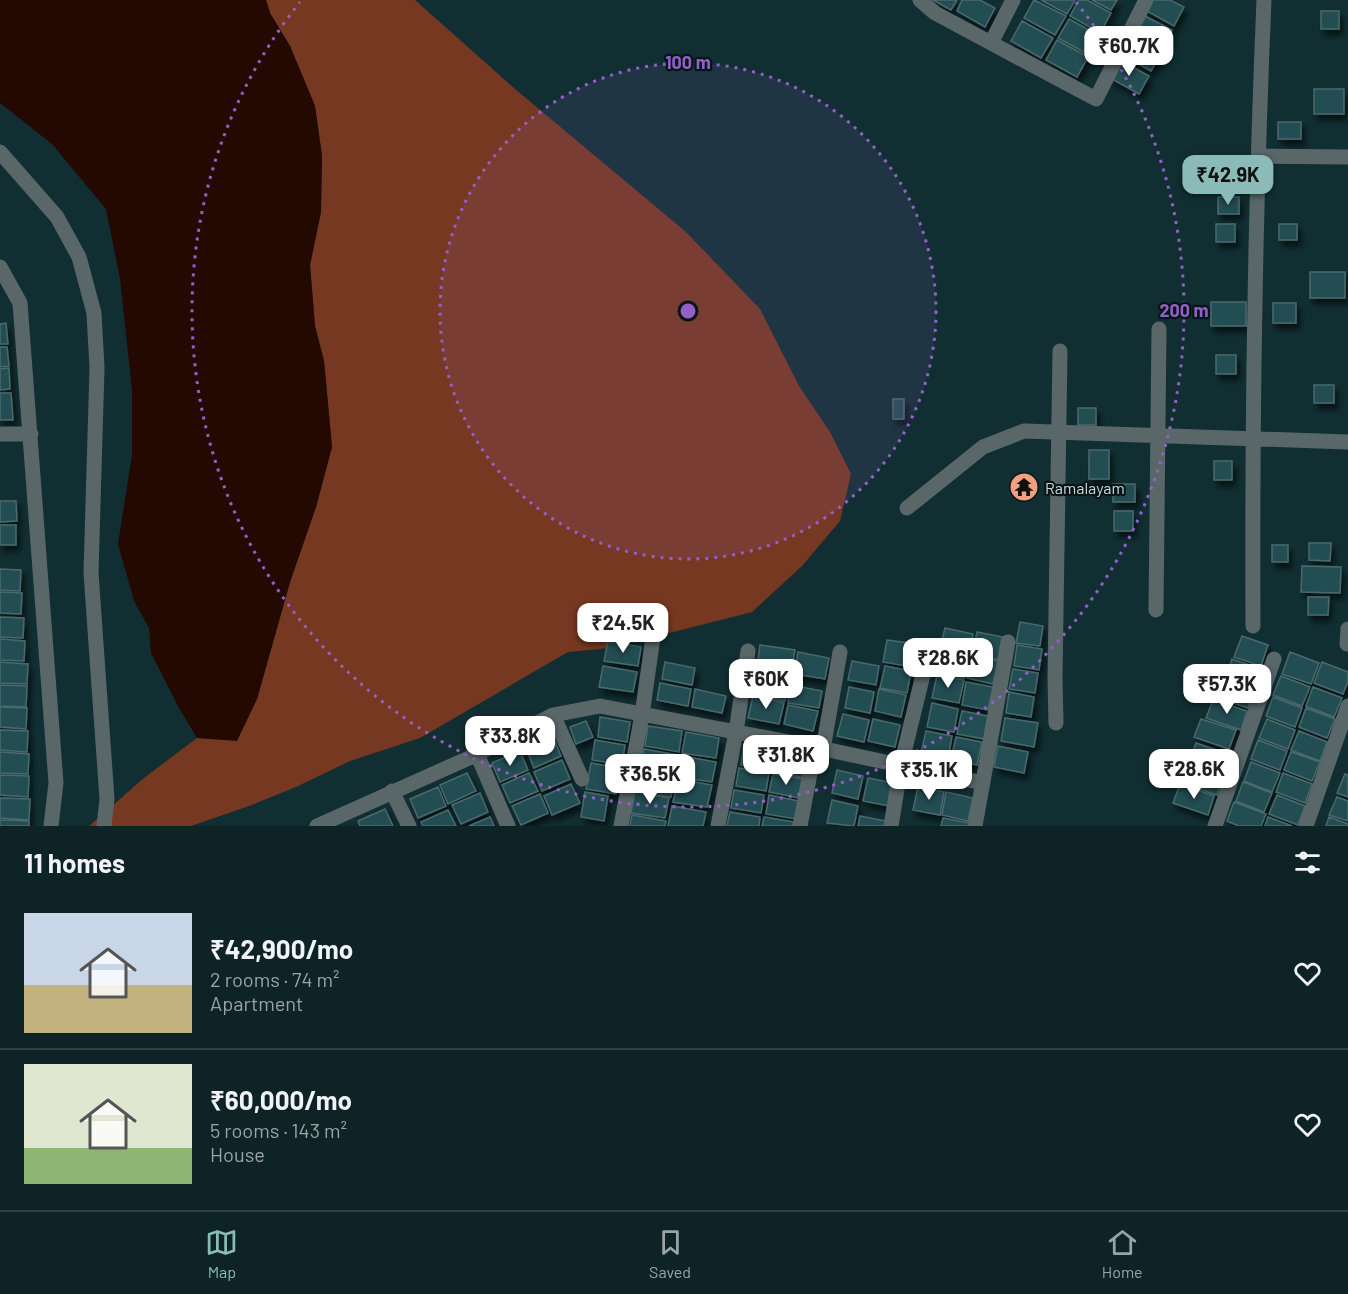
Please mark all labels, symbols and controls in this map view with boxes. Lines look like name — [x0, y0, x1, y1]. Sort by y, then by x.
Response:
pin: ₹60.7K — [1080, 26, 1178, 77]
text: ₹60.7K — [1098, 33, 1160, 57]
text: 100 m — [665, 51, 711, 73]
pin: ₹42.9K — [1179, 155, 1277, 206]
text: ₹42.9K — [1196, 162, 1260, 186]
text: 200 m — [1159, 299, 1209, 321]
centre of rings — [678, 301, 698, 321]
temple icon: Ramalayam — [1008, 471, 1040, 503]
place label: Ramalayam — [1045, 478, 1125, 497]
pin: ₹24.5K — [574, 603, 672, 654]
text: ₹24.5K — [591, 610, 655, 634]
pin: ₹28.6K — [899, 638, 997, 689]
text: ₹28.6K — [917, 645, 979, 669]
pin: ₹60K — [730, 659, 802, 710]
pin: ₹57.3K — [1178, 664, 1276, 715]
text: ₹60K — [743, 666, 789, 690]
text: ₹57.3K — [1197, 671, 1257, 695]
pin: ₹33.8K — [461, 716, 559, 767]
text: ₹33.8K — [479, 723, 541, 747]
pin: ₹31.8K — [737, 735, 835, 786]
text: ₹31.8K — [757, 742, 815, 766]
pin: ₹28.6K — [1145, 749, 1243, 800]
pin: ₹35.1K — [880, 750, 978, 801]
pin: ₹36.5K — [601, 754, 699, 805]
text: ₹28.6K — [1163, 756, 1225, 780]
text: ₹35.1K — [900, 757, 958, 781]
text: ₹36.5K — [619, 761, 681, 785]
icon: filters — [1291, 846, 1324, 879]
text: 11 homes — [24, 847, 125, 878]
text: ₹42,900/mo — [210, 933, 353, 964]
icon: home — [72, 937, 144, 1009]
icon: heart — [1291, 957, 1324, 990]
text: 2 rooms · 74 m² — [210, 967, 340, 991]
text: Apartment — [210, 991, 303, 1015]
text: ₹60,000/mo — [210, 1084, 352, 1115]
icon: home — [72, 1088, 144, 1160]
icon: heart — [1291, 1108, 1324, 1141]
text: 5 rooms · 143 m² — [210, 1118, 347, 1142]
text: House — [210, 1142, 265, 1166]
tab: Map — [205, 1226, 238, 1281]
tab: Saved — [649, 1226, 691, 1281]
tab: Home — [1102, 1226, 1143, 1281]

